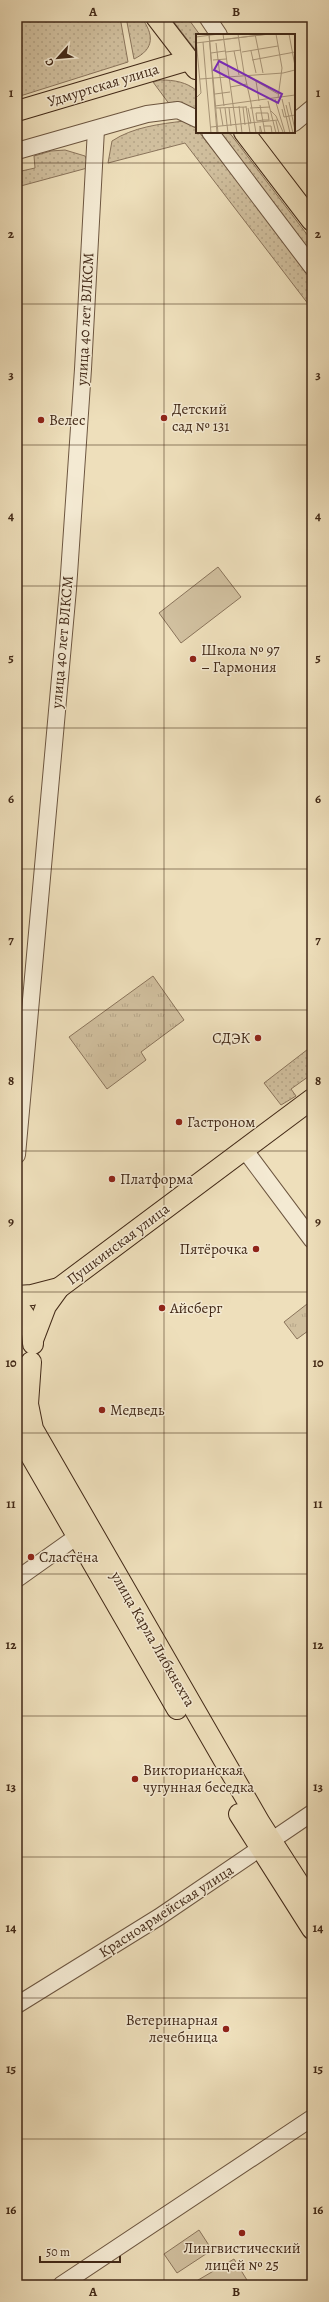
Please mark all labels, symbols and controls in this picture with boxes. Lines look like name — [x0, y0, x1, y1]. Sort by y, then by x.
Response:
text: A — [88, 3, 98, 20]
text: B — [232, 3, 240, 20]
inset map — [196, 34, 295, 133]
north arrow — [38, 38, 78, 78]
text: С — [41, 56, 58, 69]
street label: Удмуртская улица — [45, 59, 161, 111]
text: 1 — [9, 84, 14, 101]
text: 1 — [316, 84, 321, 101]
text: 2 — [8, 225, 15, 242]
text: 2 — [315, 225, 322, 242]
street label: улица 40 лет ВЛКСМ — [71, 252, 98, 387]
text: 3 — [8, 366, 14, 383]
text: 3 — [315, 366, 321, 383]
place label: Детский сад № 131 — [172, 399, 229, 436]
place label: Велес — [49, 410, 85, 430]
marker: Детский сад № 131 — [159, 413, 169, 423]
marker: Велес — [36, 415, 46, 425]
text: 4 — [8, 507, 14, 524]
text: 4 — [315, 507, 321, 524]
street label: улица 40 лет ВЛКСМ — [46, 575, 78, 710]
place label: Школа № 97 – Гармония — [201, 640, 280, 677]
text: 5 — [8, 649, 14, 666]
text: 5 — [315, 649, 321, 666]
marker: Школа № 97 – Гармония — [188, 654, 198, 664]
text: 6 — [8, 790, 14, 807]
text: 6 — [315, 790, 321, 807]
text: 7 — [8, 931, 14, 948]
text: 7 — [315, 931, 321, 948]
place label: СДЭК — [212, 1028, 250, 1048]
marker: СДЭК — [253, 1033, 263, 1043]
text: 8 — [8, 1072, 14, 1089]
text: 8 — [315, 1072, 321, 1089]
place label: Гастроном — [187, 1112, 255, 1132]
marker: Гастроном — [174, 1117, 184, 1127]
place label: Платформа — [120, 1169, 193, 1189]
marker: Платформа — [107, 1174, 117, 1184]
street label: Пушкинская улица — [62, 1199, 174, 1289]
text: 9 — [8, 1213, 14, 1230]
text: 9 — [315, 1213, 321, 1230]
place label: Пятёрочка — [180, 1239, 248, 1259]
marker: Пятёрочка — [251, 1244, 261, 1254]
place label: Айсберг — [169, 1298, 223, 1318]
marker: Айсберг — [157, 1303, 167, 1313]
text: 10 — [5, 1354, 17, 1371]
text: 10 — [312, 1354, 324, 1371]
place label: Медведь — [110, 1400, 165, 1420]
marker: Медведь — [97, 1405, 107, 1415]
text: 11 — [6, 1495, 16, 1512]
text: 11 — [313, 1495, 323, 1512]
place label: Сластёна — [39, 1547, 98, 1567]
marker: Сластёна — [26, 1552, 36, 1562]
street label: улица Карла Либкнехта — [106, 1567, 200, 1710]
text: 12 — [6, 1636, 17, 1653]
text: 12 — [313, 1636, 324, 1653]
place label: Викторианская чугунная беседка — [143, 1760, 254, 1797]
marker: Викторианская чугунная беседка — [130, 1774, 140, 1784]
text: 13 — [6, 1778, 17, 1795]
text: 13 — [313, 1778, 324, 1795]
street label: Красноармейская улица — [95, 1860, 237, 1962]
text: 14 — [6, 1919, 16, 1936]
text: 14 — [313, 1919, 323, 1936]
place label: Ветеринарная лечебница — [126, 2010, 218, 2047]
marker: Ветеринарная лечебница — [221, 2024, 231, 2034]
text: 15 — [6, 2060, 17, 2077]
text: 15 — [313, 2060, 324, 2077]
text: 16 — [6, 2201, 16, 2218]
text: 16 — [313, 2201, 323, 2218]
marker: Лингвистический лицей № 25 — [237, 2228, 247, 2238]
scale bar — [40, 2238, 120, 2264]
place label: Лингвистический лицей № 25 — [183, 2238, 301, 2275]
text: 50 m — [46, 2244, 70, 2260]
text: A — [88, 2283, 98, 2300]
text: B — [232, 2283, 240, 2300]

